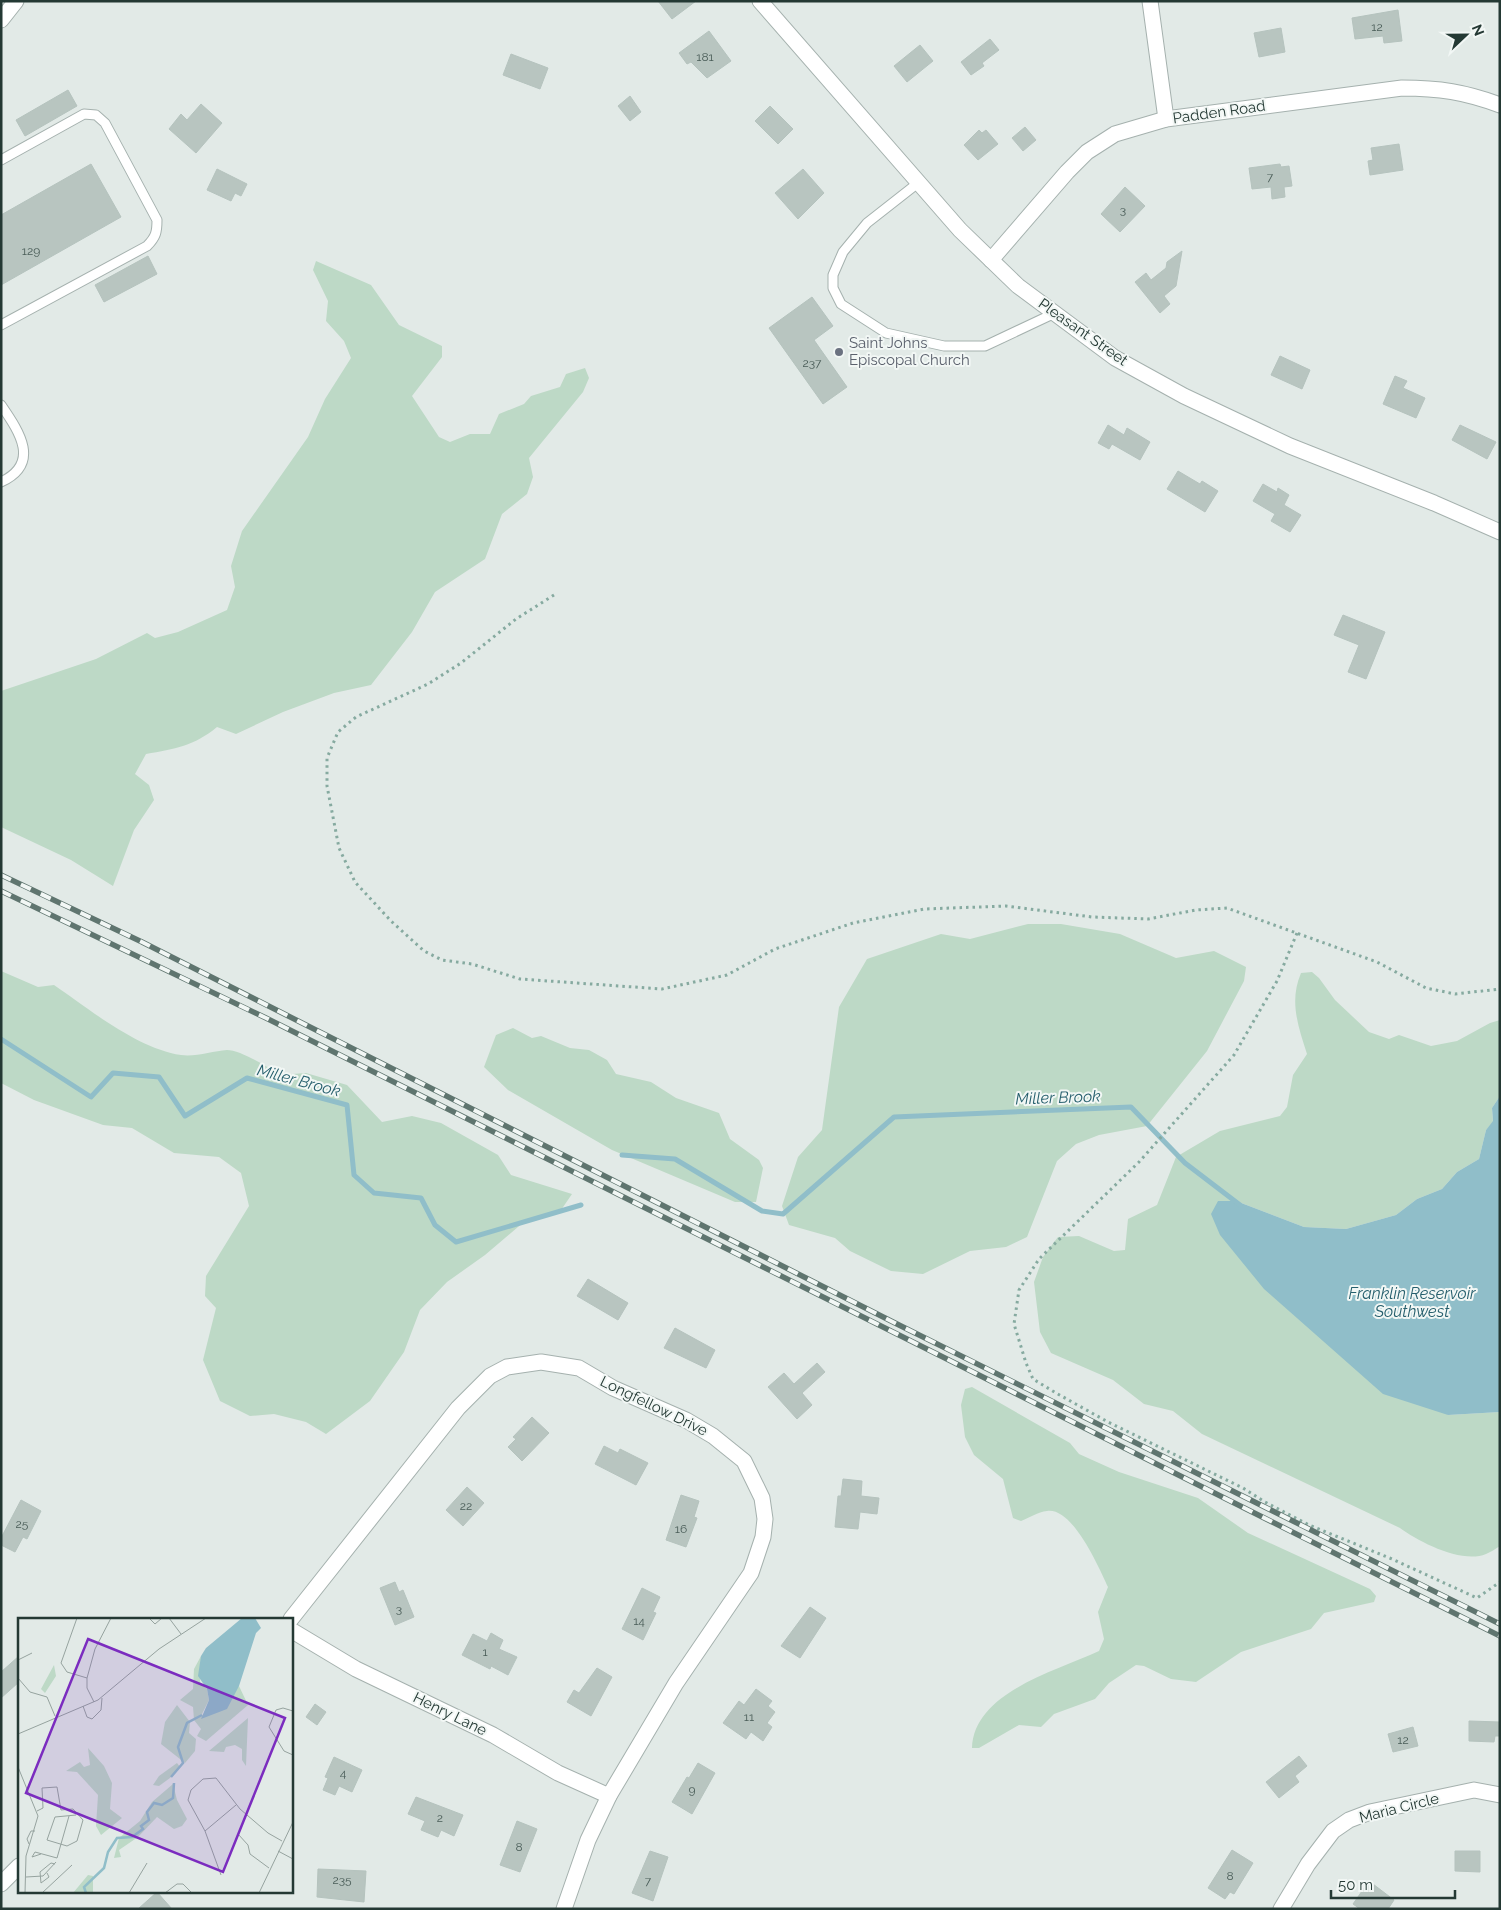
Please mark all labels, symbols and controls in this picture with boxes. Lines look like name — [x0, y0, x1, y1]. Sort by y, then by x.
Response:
north arrow — [1441, 10, 1491, 60]
house number: 12 — [1371, 20, 1383, 34]
text: N — [1469, 22, 1487, 38]
house number: 181 — [696, 50, 714, 64]
street label: Padden Road — [1171, 97, 1267, 127]
house number: 7 — [1267, 170, 1274, 184]
house number: 3 — [1120, 203, 1126, 217]
house number: 129 — [22, 244, 40, 258]
street label: Pleasant Street — [1035, 295, 1131, 369]
place label: Saint Johns Episcopal Church — [849, 334, 970, 369]
marker: Saint Johns Episcopal Church — [833, 346, 845, 358]
house number: 237 — [802, 356, 822, 370]
water label: Miller Brook — [255, 1060, 343, 1101]
water label: Miller Brook — [1015, 1087, 1101, 1108]
water label: Franklin Reservoir Southwest — [1348, 1284, 1476, 1321]
street label: Longfellow Drive — [597, 1372, 711, 1440]
house number: 22 — [460, 1499, 472, 1513]
house number: 25 — [16, 1517, 29, 1531]
house number: 16 — [675, 1522, 687, 1536]
house number: 3 — [396, 1602, 402, 1616]
house number: 14 — [633, 1614, 645, 1628]
inset map — [18, 1618, 292, 1892]
house number: 1 — [482, 1645, 488, 1659]
street label: Henry Lane — [410, 1688, 490, 1740]
house number: 11 — [744, 1710, 754, 1724]
house number: 12 — [1397, 1733, 1409, 1747]
house number: 4 — [340, 1766, 347, 1780]
house number: 9 — [688, 1783, 696, 1797]
street label: Maria Circle — [1357, 1789, 1441, 1827]
house number: 2 — [437, 1811, 443, 1825]
house number: 8 — [515, 1840, 523, 1854]
scale bar — [1331, 1868, 1455, 1900]
house number: 8 — [1226, 1869, 1234, 1883]
house number: 235 — [332, 1873, 352, 1887]
house number: 7 — [645, 1874, 652, 1888]
text: 50 m — [1338, 1876, 1373, 1894]

